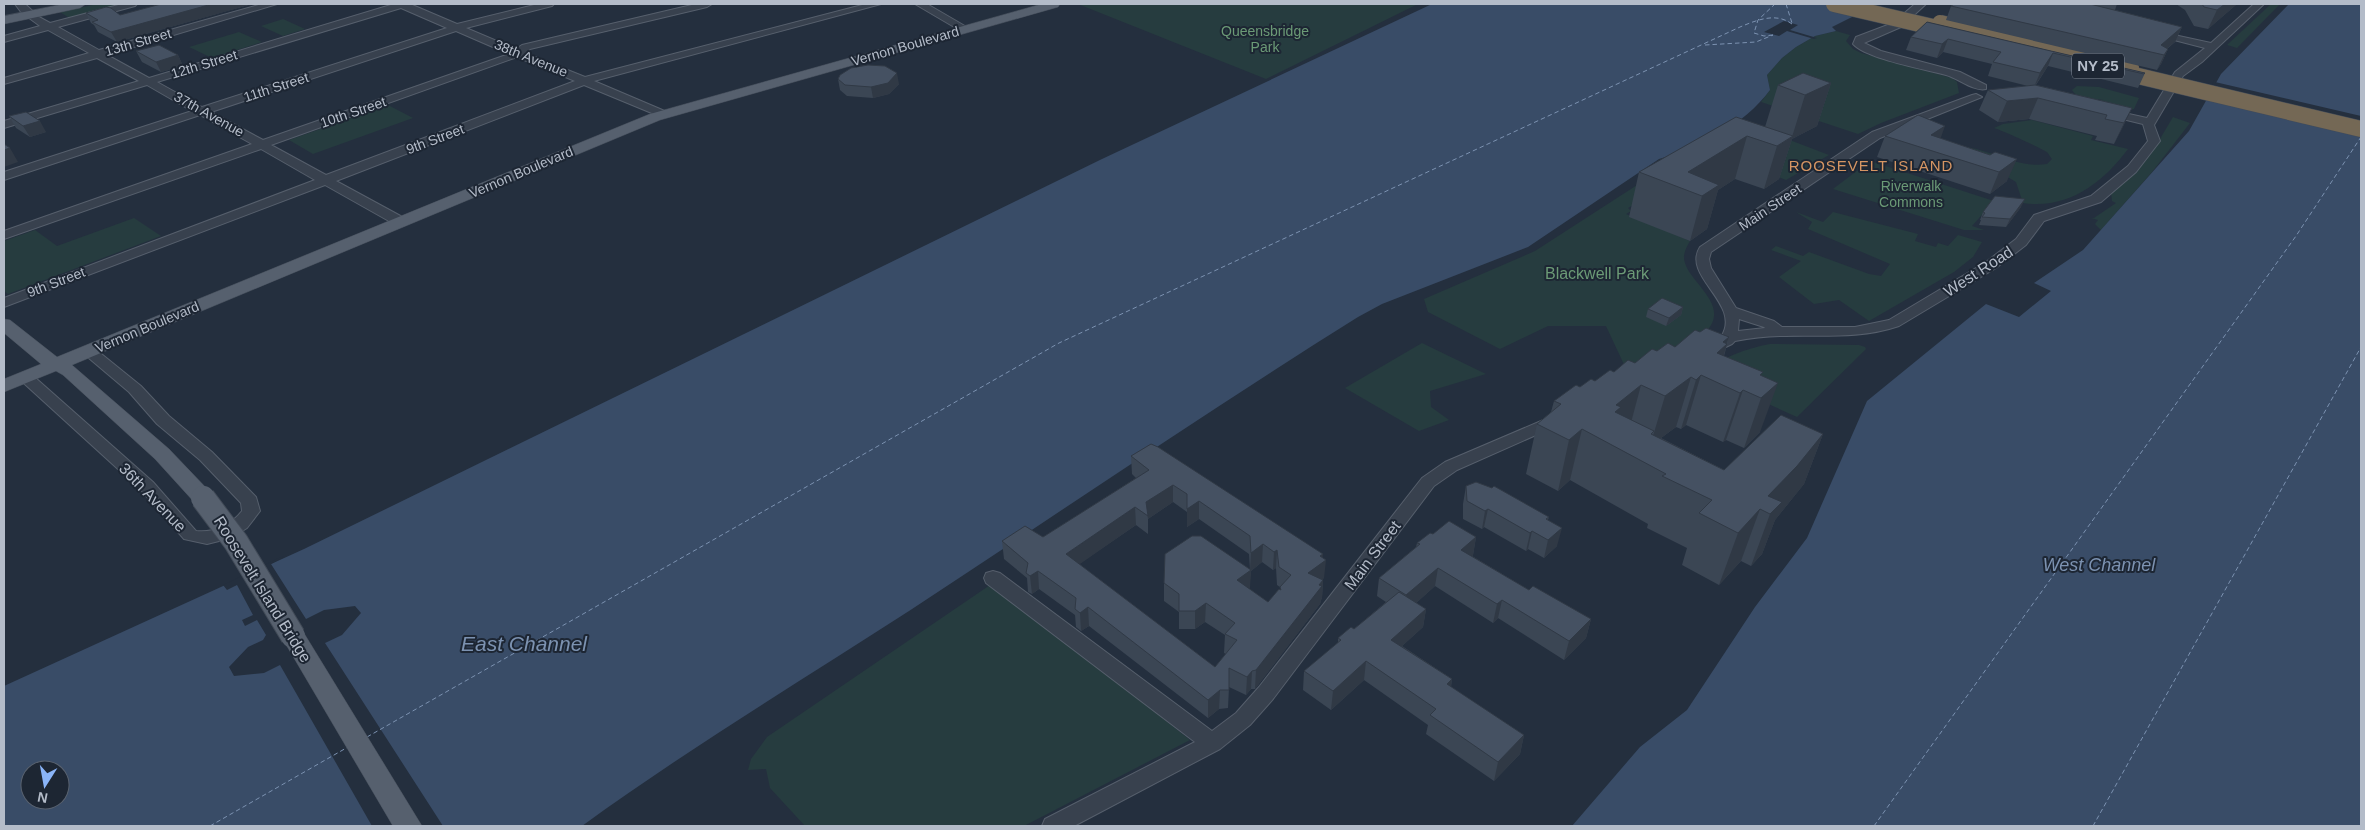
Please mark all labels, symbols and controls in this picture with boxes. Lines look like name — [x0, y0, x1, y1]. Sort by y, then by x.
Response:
street label: Vernon Boulevard — [849, 23, 961, 69]
park label: Queensbridge Park — [1221, 23, 1309, 55]
street label: 13th Street — [103, 25, 173, 59]
street label: 38th Avenue — [492, 36, 570, 80]
street label: 12th Street — [169, 46, 239, 82]
road number: NY 25 — [2072, 54, 2124, 78]
street label: 11th Street — [241, 69, 311, 105]
street label: 37th Avenue — [171, 88, 247, 140]
street label: 10th Street — [318, 93, 388, 131]
street label: 9th Street — [404, 121, 466, 157]
street label: Vernon Boulevard — [467, 143, 575, 201]
district label: ROOSEVELT ISLAND — [1789, 157, 1953, 174]
park label: Riverwalk Commons — [1879, 178, 1943, 210]
street label: Main Street — [1736, 180, 1804, 234]
street label: West Road — [1941, 243, 2016, 300]
street label: 9th Street — [25, 264, 87, 300]
park label: Blackwell Park — [1545, 265, 1650, 282]
street label: Vernon Boulevard — [93, 298, 201, 356]
street label: 36th Avenue — [116, 460, 190, 535]
street label: Roosevelt Island Bridge — [211, 513, 315, 666]
street label: Main Street — [1341, 517, 1404, 593]
water label: West Channel — [2043, 555, 2156, 575]
water label: East Channel — [461, 632, 588, 655]
north arrow — [20, 760, 70, 810]
text: N — [36, 789, 49, 807]

